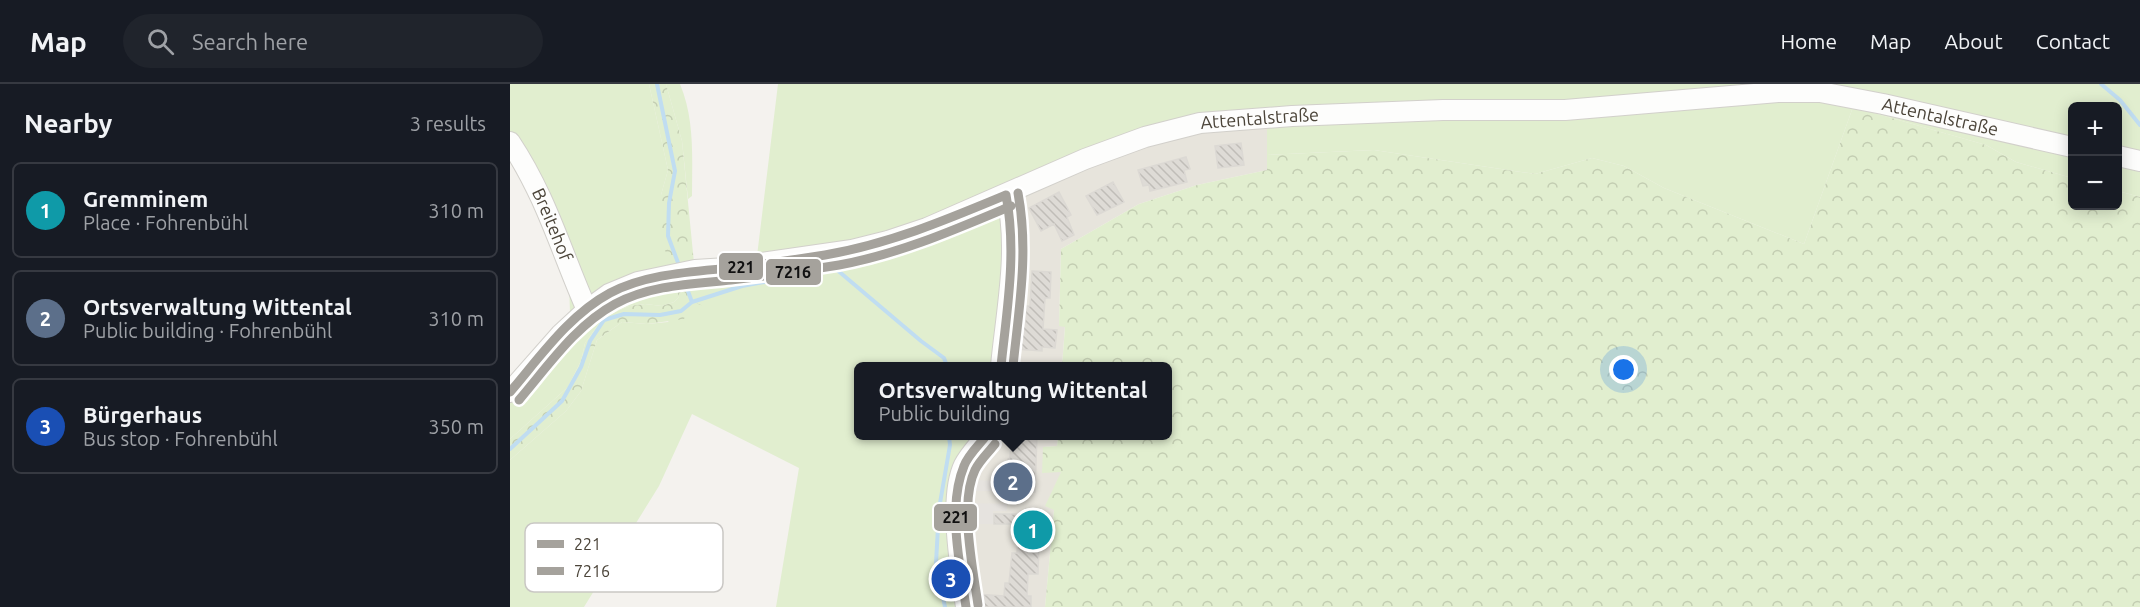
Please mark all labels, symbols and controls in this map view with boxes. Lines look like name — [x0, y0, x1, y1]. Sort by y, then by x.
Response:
search box — [123, 14, 543, 68]
icon: search — [144, 25, 177, 58]
text: Map — [30, 26, 87, 57]
text: Search here — [192, 29, 308, 54]
text: Home — [1780, 29, 1837, 53]
text: Map — [1870, 29, 1911, 53]
text: About — [1944, 29, 2003, 53]
text: Contact — [2036, 29, 2110, 53]
street label: Attentalstraße — [1880, 93, 2001, 139]
map controls — [2068, 102, 2122, 210]
button: + — [2068, 102, 2122, 156]
street label: Attentalstraße — [1200, 104, 1319, 132]
text: Nearby — [24, 109, 112, 138]
text: 3 results — [410, 112, 486, 135]
button: − — [2068, 156, 2122, 210]
street label: Breitehof — [529, 185, 577, 264]
text: Gremminem — [83, 186, 208, 211]
text: 1 — [40, 199, 51, 222]
text: 310 m — [428, 199, 484, 222]
text: Place · Fohrenbühl — [83, 211, 248, 234]
line badge: 221 — [718, 252, 764, 281]
text: 221 — [727, 258, 755, 276]
line badge: 7216 — [765, 258, 822, 286]
text: 7216 — [775, 263, 811, 281]
text: Ortsverwaltung Wittental — [83, 294, 352, 319]
text: 2 — [40, 307, 51, 330]
text: 310 m — [428, 307, 484, 330]
text: Public building · Fohrenbühl — [83, 319, 332, 342]
your location — [1609, 355, 1638, 384]
popup — [854, 362, 1172, 440]
text: Ortsverwaltung Wittental — [879, 377, 1147, 402]
text: Bürgerhaus — [83, 402, 202, 427]
text: Public building — [879, 402, 1010, 425]
text: 3 — [40, 415, 51, 438]
text: 350 m — [428, 415, 484, 438]
text: Bus stop · Fohrenbühl — [83, 427, 278, 450]
pin: 2 — [994, 460, 1032, 504]
line badge: 221 — [933, 503, 978, 532]
text: 221 — [942, 508, 970, 526]
pin: 1 — [1014, 508, 1052, 552]
legend — [525, 523, 723, 592]
text: 221 — [574, 535, 601, 553]
pin: 3 — [932, 556, 970, 602]
text: 7216 — [574, 562, 610, 580]

